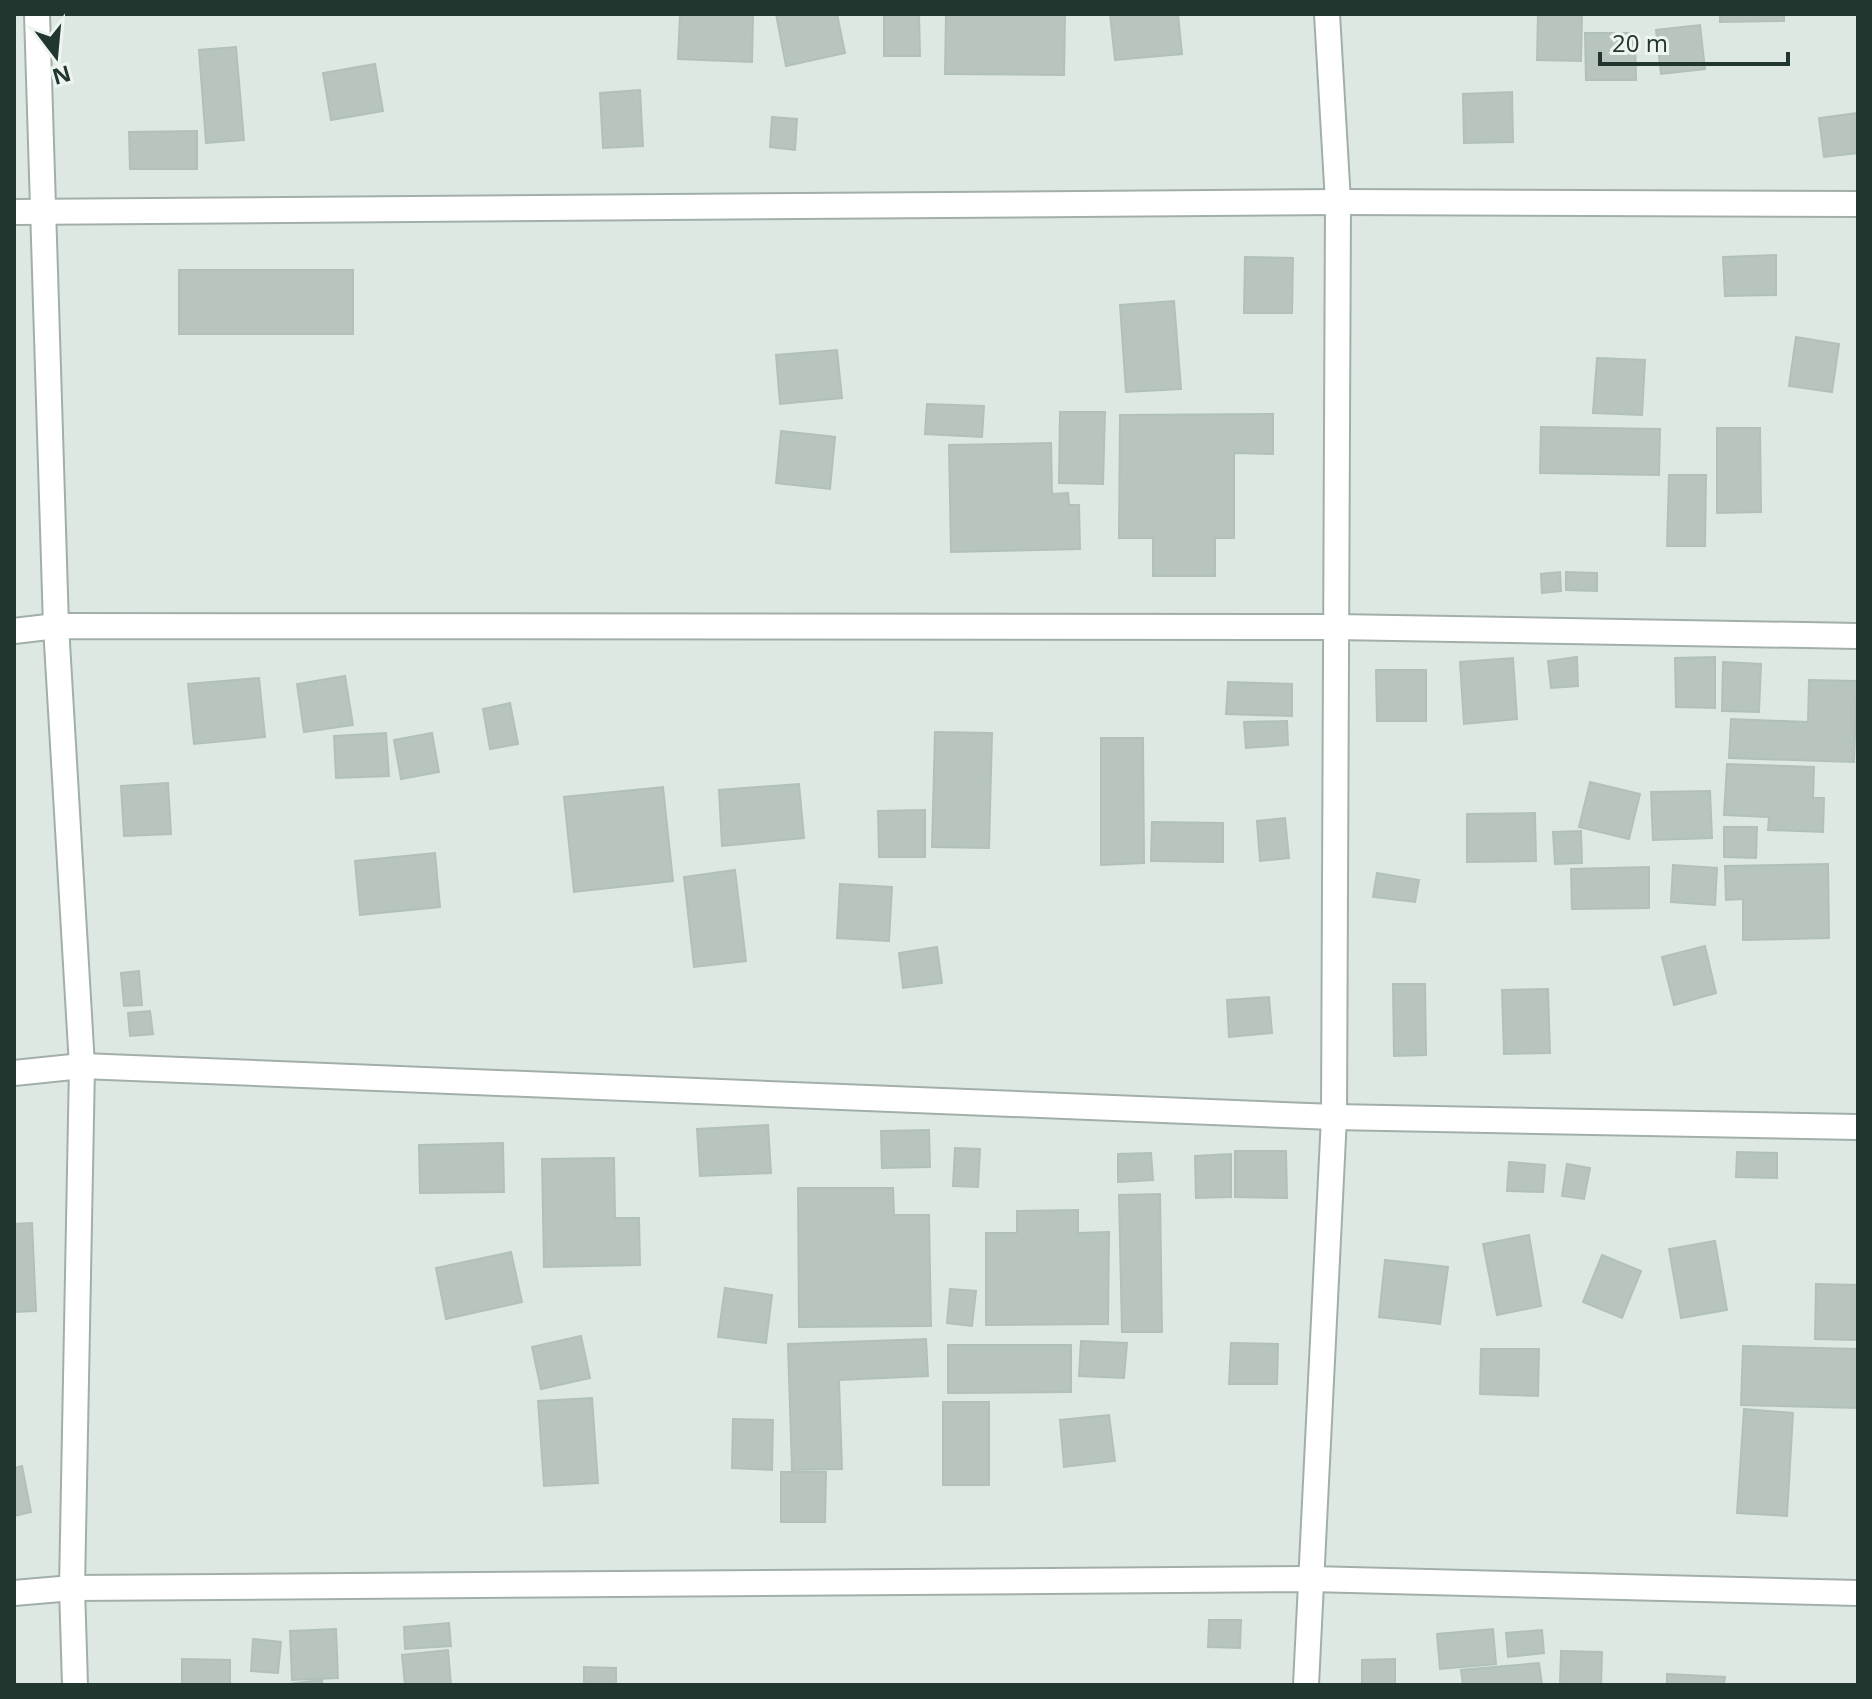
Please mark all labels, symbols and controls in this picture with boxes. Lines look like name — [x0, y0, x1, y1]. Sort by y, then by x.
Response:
north arrow — [16, 16, 96, 96]
scale bar — [1600, 16, 1788, 66]
text: 20 m — [1612, 26, 1668, 59]
text: N — [49, 59, 75, 93]

